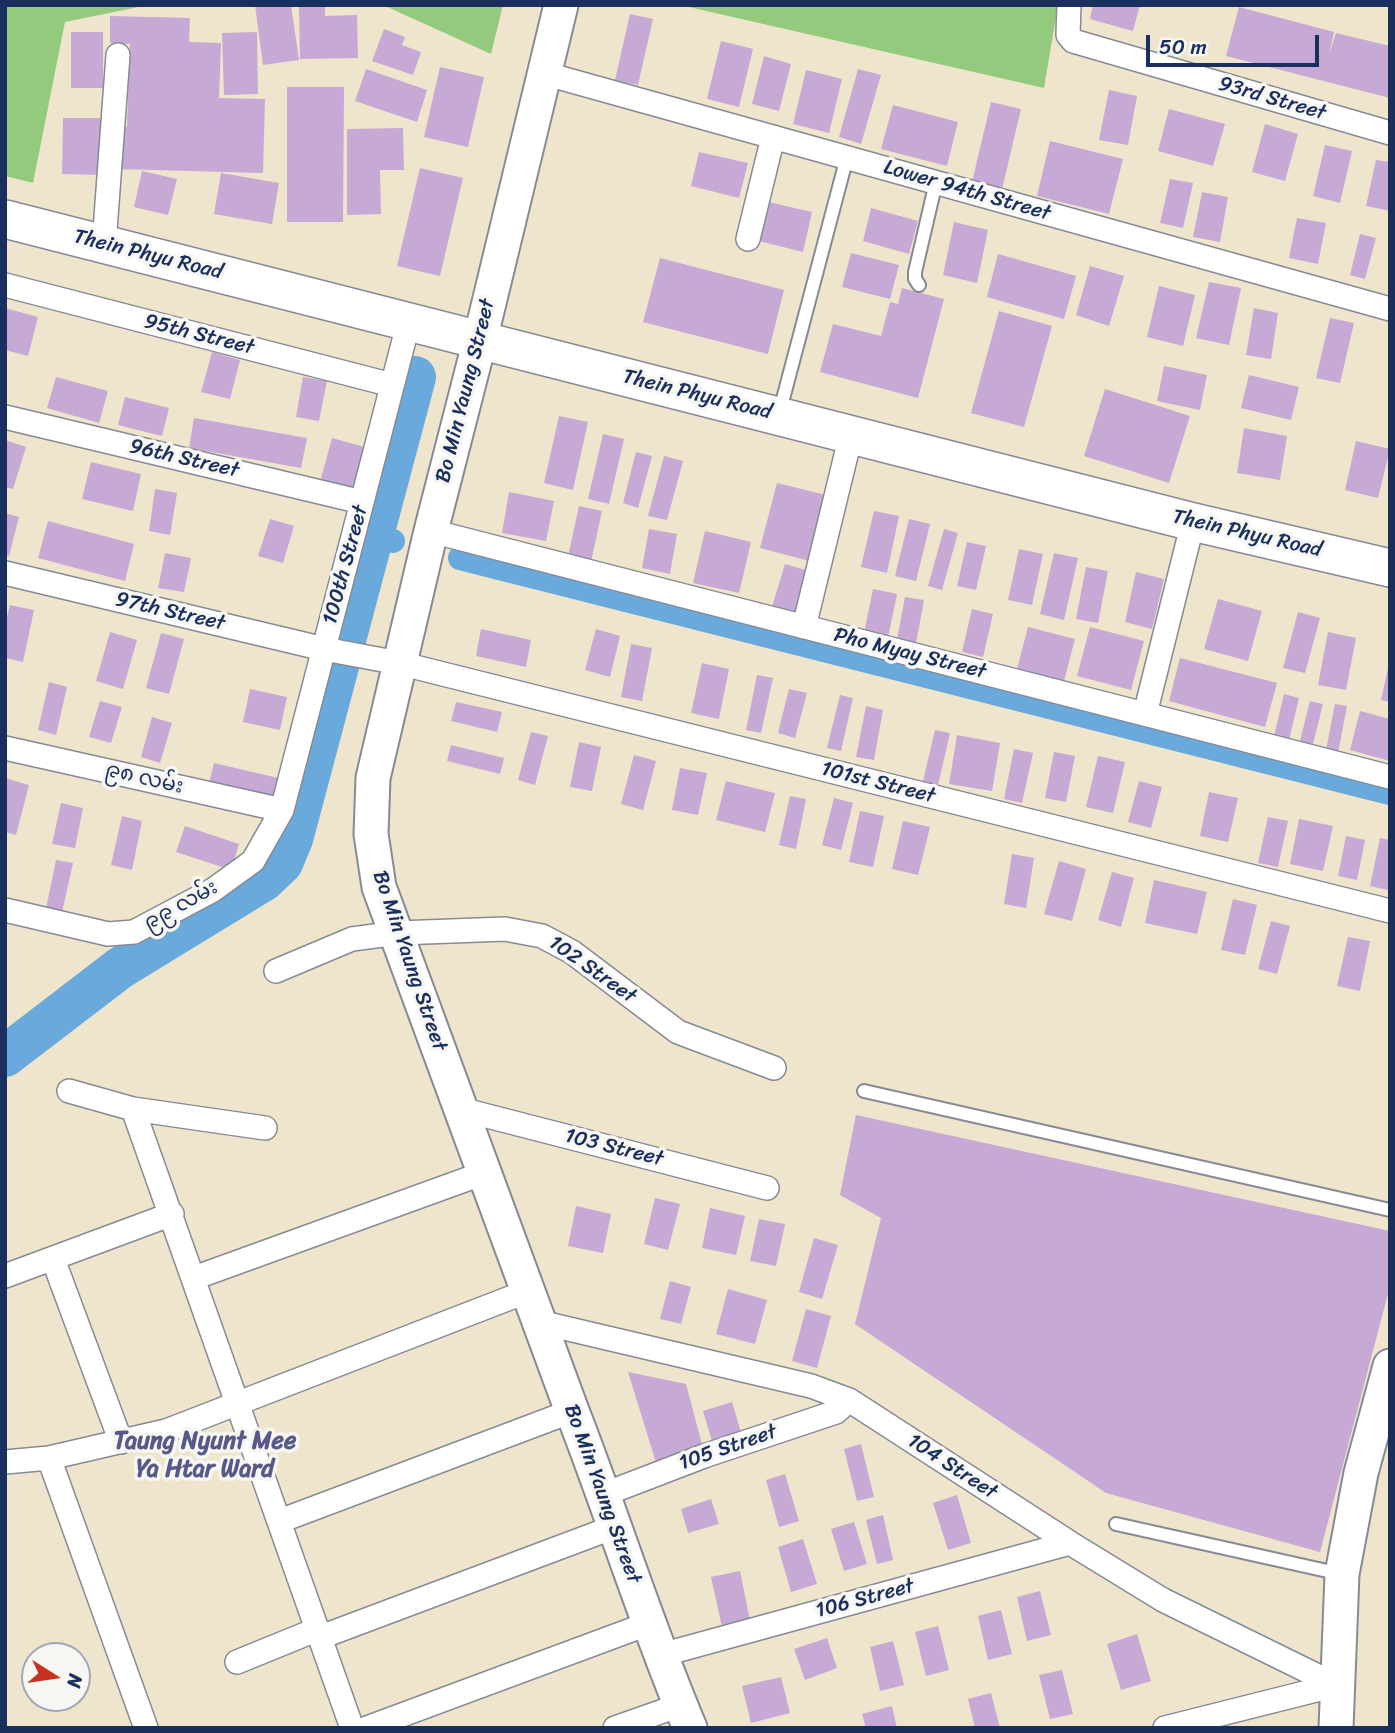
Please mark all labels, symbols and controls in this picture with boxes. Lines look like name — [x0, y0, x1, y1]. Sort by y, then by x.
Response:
scale bar — [1150, 21, 1323, 65]
text: 50 m — [1159, 28, 1207, 66]
street label: 93rd Street — [1215, 72, 1329, 126]
street label: Lower 94th Street — [881, 155, 1053, 227]
street label: Thein Phyu Road — [71, 224, 225, 286]
street label: Bo Min Yaung Street — [431, 296, 501, 486]
street label: 95th Street — [141, 309, 257, 361]
street label: Thein Phyu Road — [620, 364, 774, 426]
street label: 96th Street — [127, 434, 241, 484]
street label: 100th Street — [318, 503, 374, 627]
street label: Thein Phyu Road — [1170, 505, 1324, 563]
street label: 97th Street — [113, 587, 227, 637]
street label: Pho Myay Street — [831, 623, 989, 685]
street label: 101st Street — [818, 757, 938, 809]
street label: ၉၈ လမ်း — [102, 758, 186, 800]
street label: Bo Min Yaung Street — [366, 868, 452, 1054]
street label: ၉၉ လမ်း — [140, 875, 222, 937]
street label: 102 Street — [543, 931, 641, 1009]
street label: 103 Street — [562, 1124, 666, 1172]
street label: Bo Min Yaung Street — [558, 1401, 646, 1587]
street label: 105 Street — [676, 1420, 780, 1476]
district label: Taung Nyunt Mee Ya Htar Ward — [114, 1428, 296, 1484]
street label: 104 Street — [902, 1429, 1002, 1505]
street label: 106 Street — [813, 1574, 917, 1624]
north arrow — [21, 1642, 91, 1712]
text: N — [58, 1671, 93, 1691]

